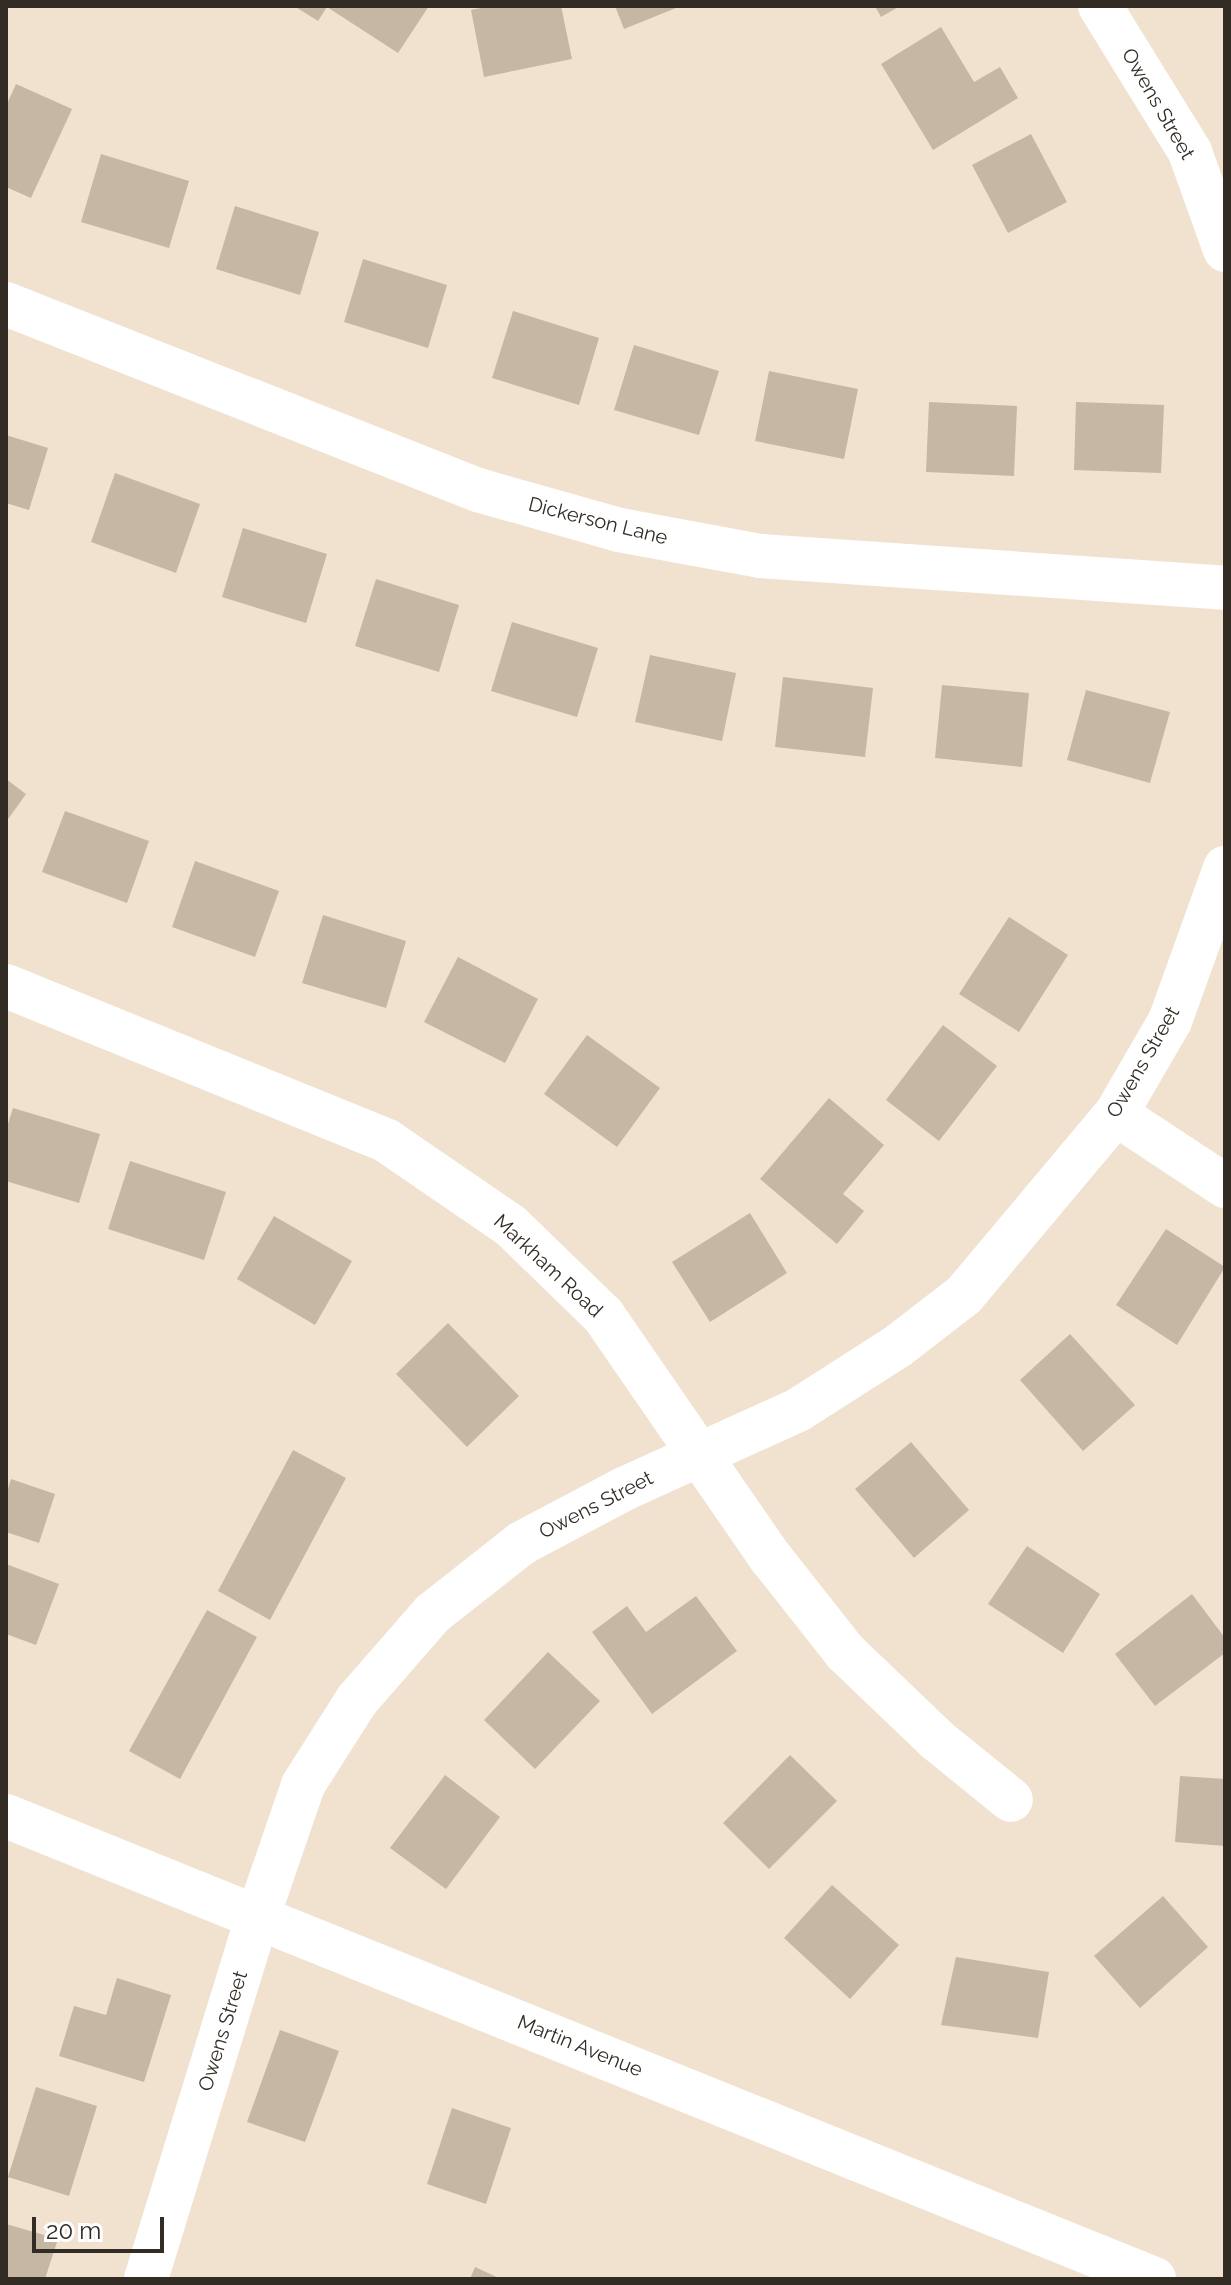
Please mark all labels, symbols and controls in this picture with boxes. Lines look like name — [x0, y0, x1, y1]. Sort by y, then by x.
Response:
street label: Owens Street — [1116, 44, 1200, 164]
street label: Dickerson Lane — [526, 492, 670, 550]
street label: Owens Street — [1101, 1002, 1185, 1122]
street label: Markham Road — [489, 1209, 607, 1323]
street label: Owens Street — [535, 1466, 657, 1544]
street label: Owens Street — [193, 1968, 253, 2094]
street label: Martin Avenue — [514, 2010, 646, 2082]
scale bar — [36, 2201, 168, 2251]
text: 20 m — [46, 2216, 101, 2245]

